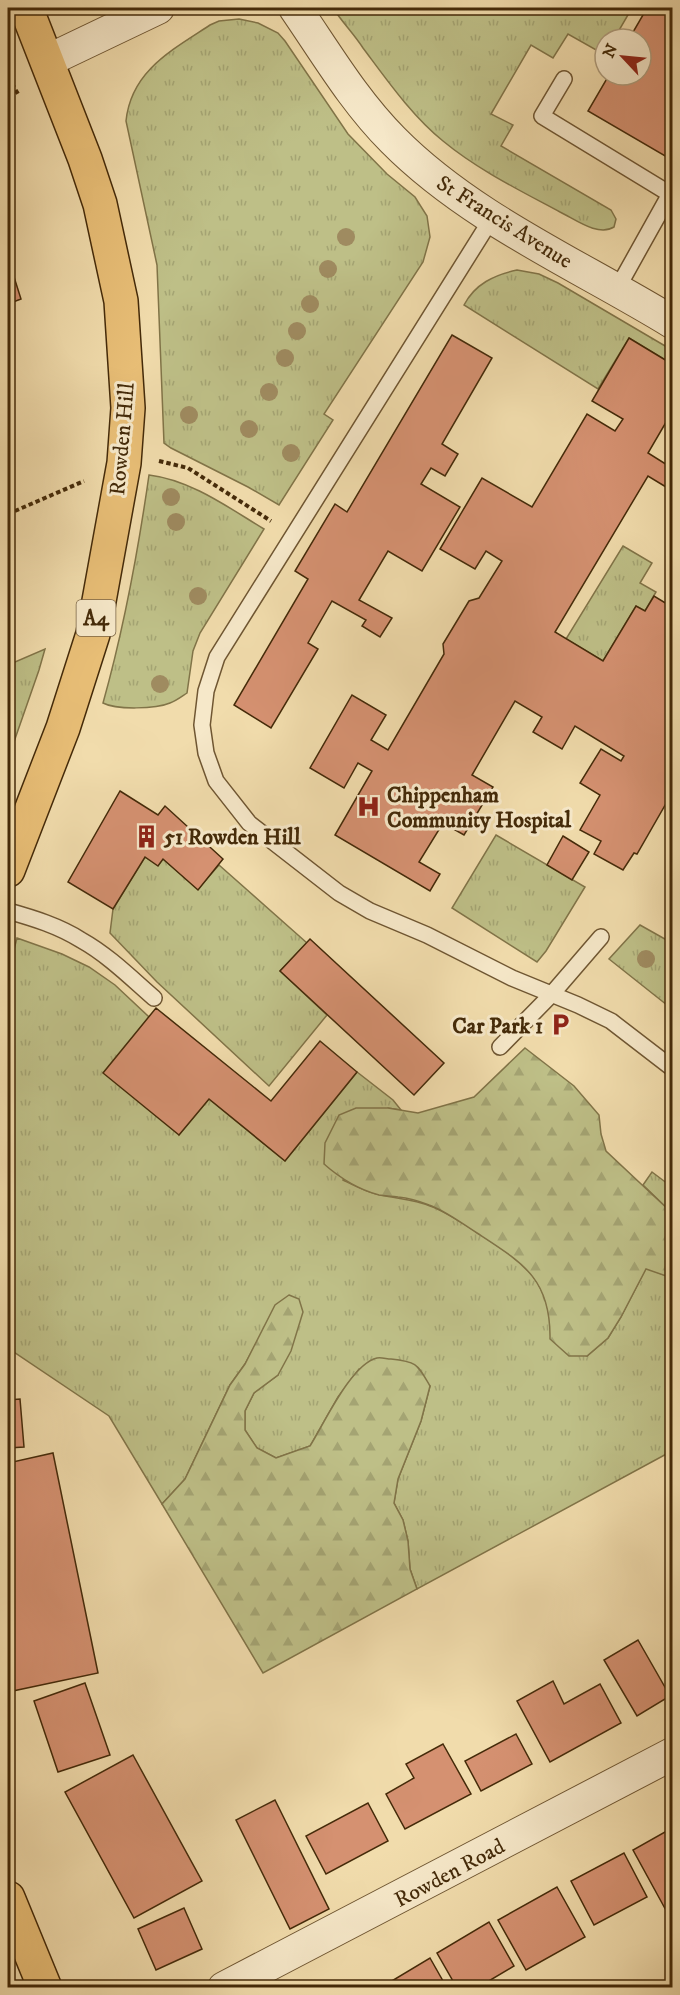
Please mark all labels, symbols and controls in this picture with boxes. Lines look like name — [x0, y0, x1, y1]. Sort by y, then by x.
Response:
north arrow — [593, 27, 653, 87]
text: N — [599, 41, 622, 61]
street label: St Francis Avenue — [431, 170, 577, 275]
street label: Rowden Hill — [104, 381, 141, 497]
road number: A4 — [76, 600, 116, 636]
place label: Chippenham Community Hospital — [387, 782, 571, 834]
hospital icon: Chippenham Community Hospital — [356, 794, 382, 820]
building icon: 51 Rowden Hill — [133, 823, 159, 849]
place label: 51 Rowden Hill — [163, 824, 301, 851]
parking icon: Car Park 1 — [548, 1012, 574, 1038]
place label: Car Park 1 — [452, 1013, 543, 1040]
street label: Rowden Road — [390, 1833, 509, 1914]

